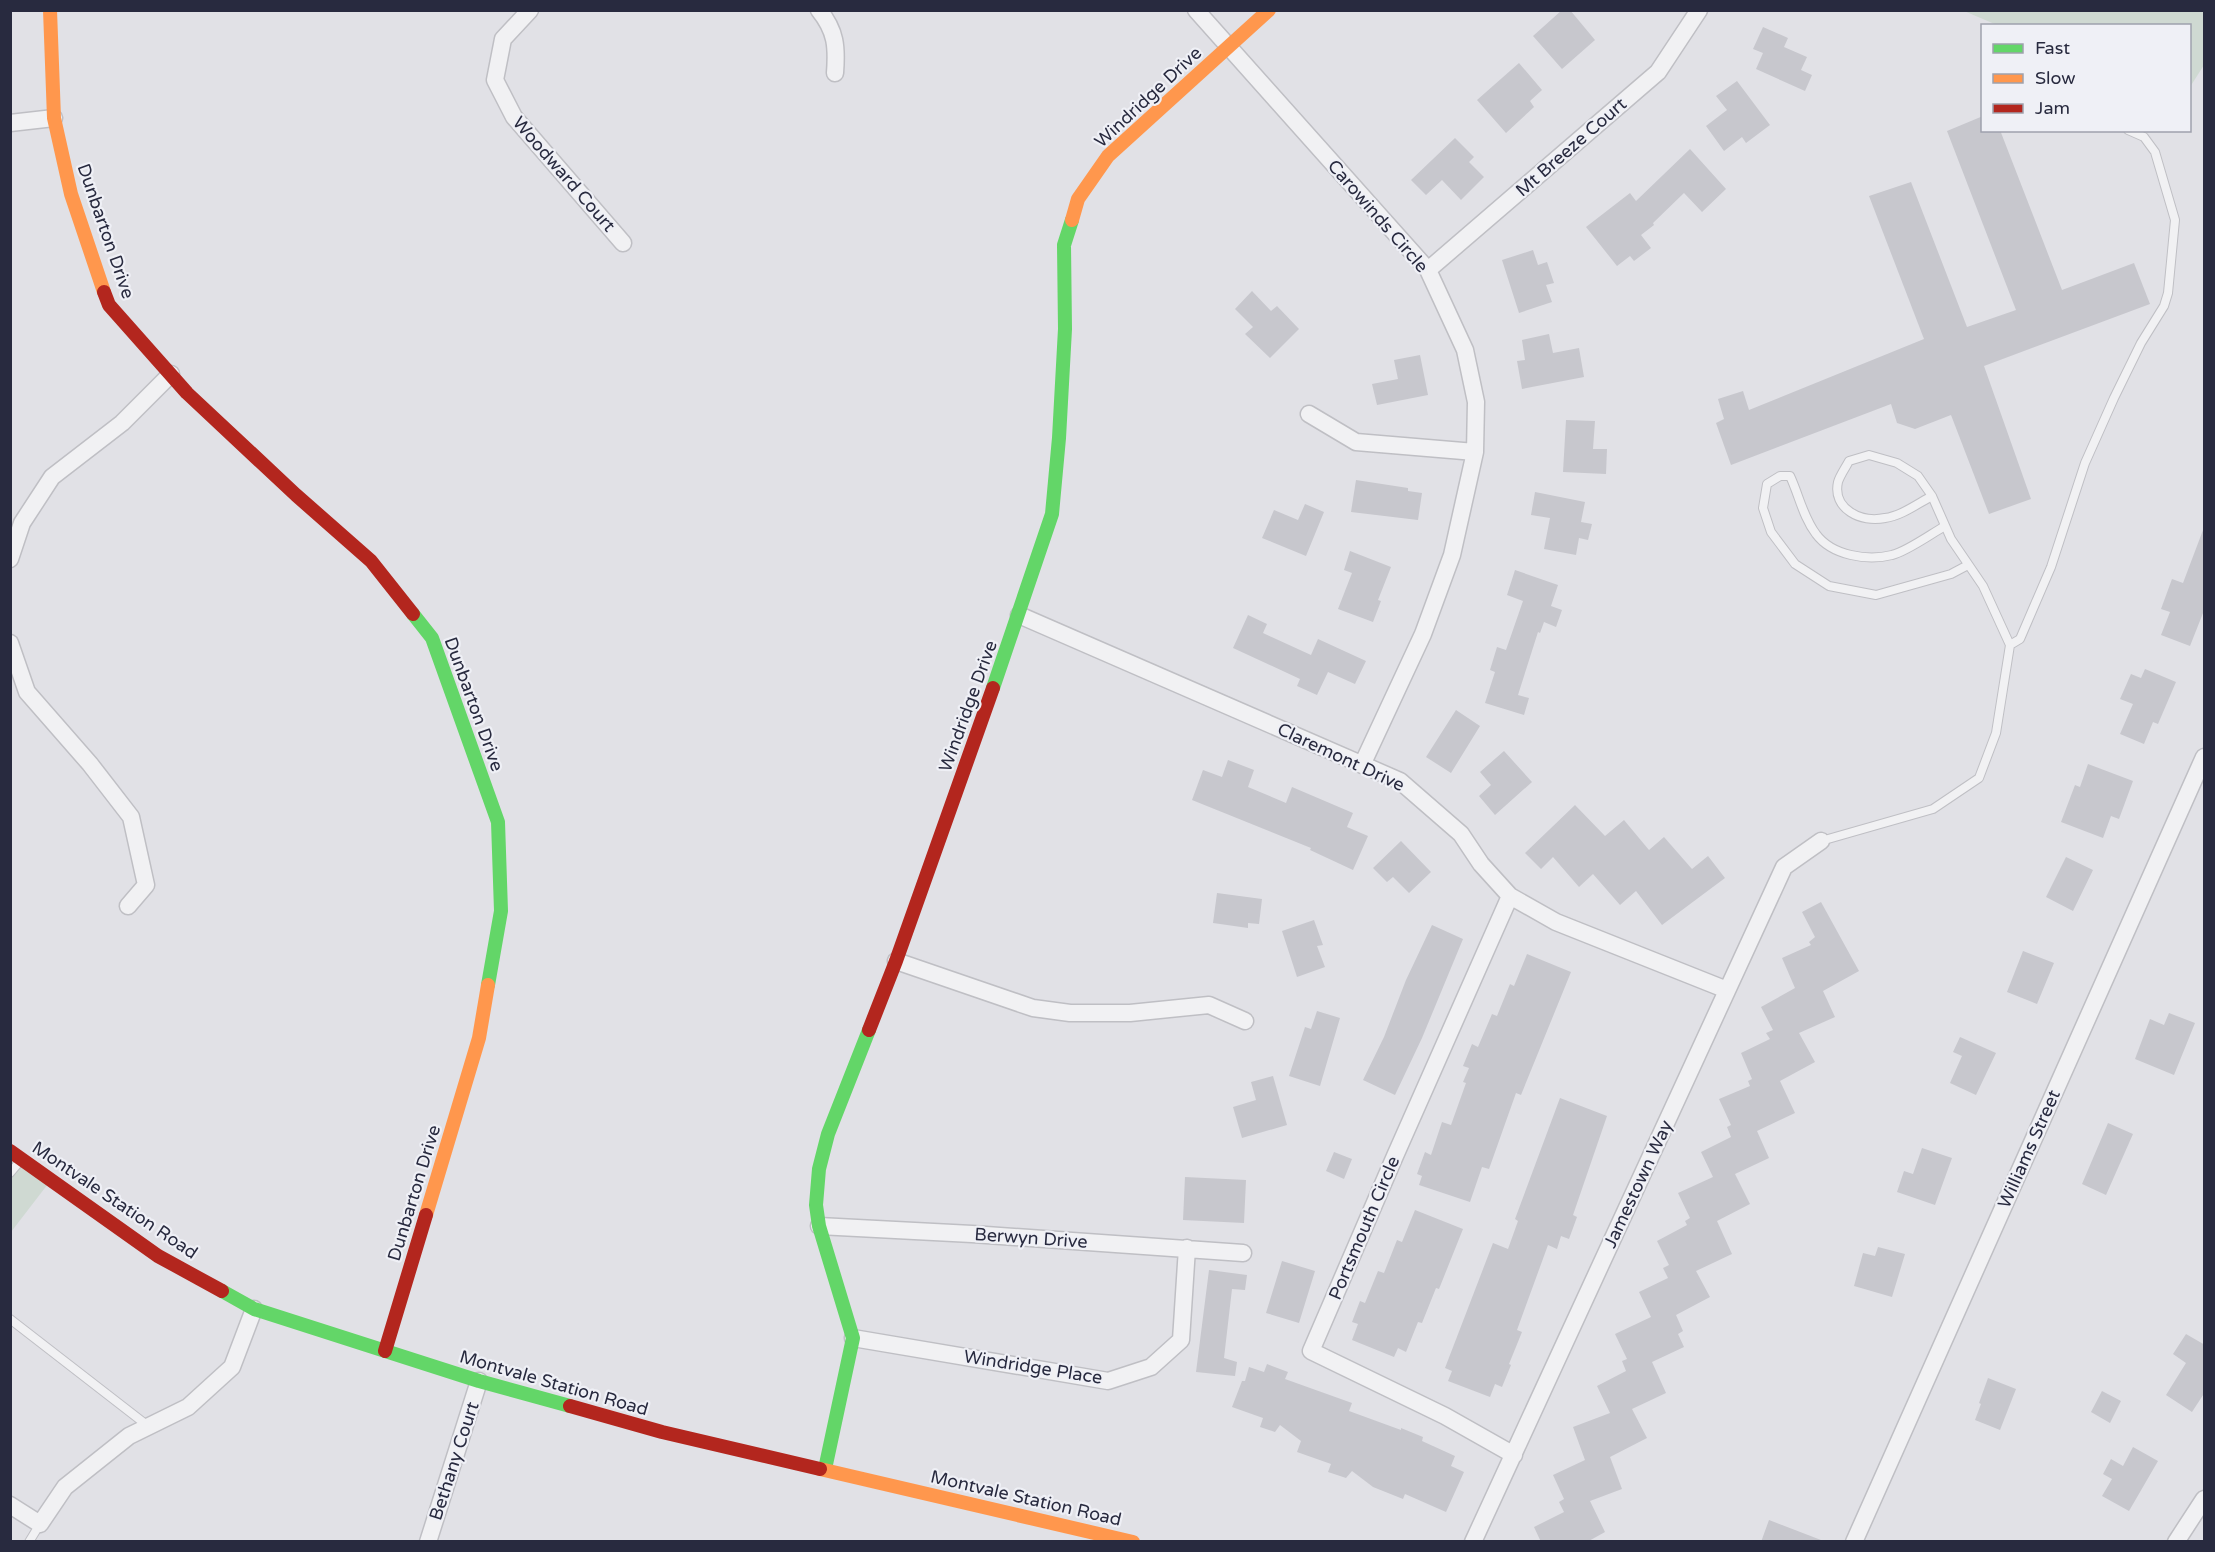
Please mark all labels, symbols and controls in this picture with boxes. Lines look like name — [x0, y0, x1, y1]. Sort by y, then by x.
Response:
legend — [1981, 24, 2191, 132]
text: Fast — [2035, 37, 2070, 59]
street label: Windridge Drive — [1090, 42, 1206, 152]
text: Slow — [2035, 67, 2076, 89]
street label: Mt Breeze Court — [1511, 93, 1631, 201]
text: Jam — [2035, 97, 2070, 119]
street label: Woodward Court — [508, 112, 620, 236]
street label: Carowinds Circle — [1323, 155, 1433, 277]
street label: Dunbarton Drive — [73, 161, 139, 301]
street label: Dunbarton Drive — [439, 634, 509, 774]
street label: Windridge Drive — [934, 637, 1002, 775]
street label: Claremont Drive — [1274, 718, 1408, 796]
street label: Williams Street — [1993, 1086, 2065, 1212]
street label: Jamestown Way — [1599, 1116, 1677, 1251]
street label: Dunbarton Drive — [383, 1122, 445, 1264]
street label: Montvale Station Road — [28, 1136, 202, 1264]
street label: Portsmouth Circle — [1324, 1153, 1404, 1303]
street label: Berwyn Drive — [974, 1223, 1088, 1253]
street label: Windridge Place — [962, 1345, 1104, 1389]
street label: Montvale Station Road — [457, 1346, 651, 1420]
street label: Bethany Court — [424, 1399, 484, 1523]
street label: Montvale Station Road — [928, 1465, 1124, 1531]

